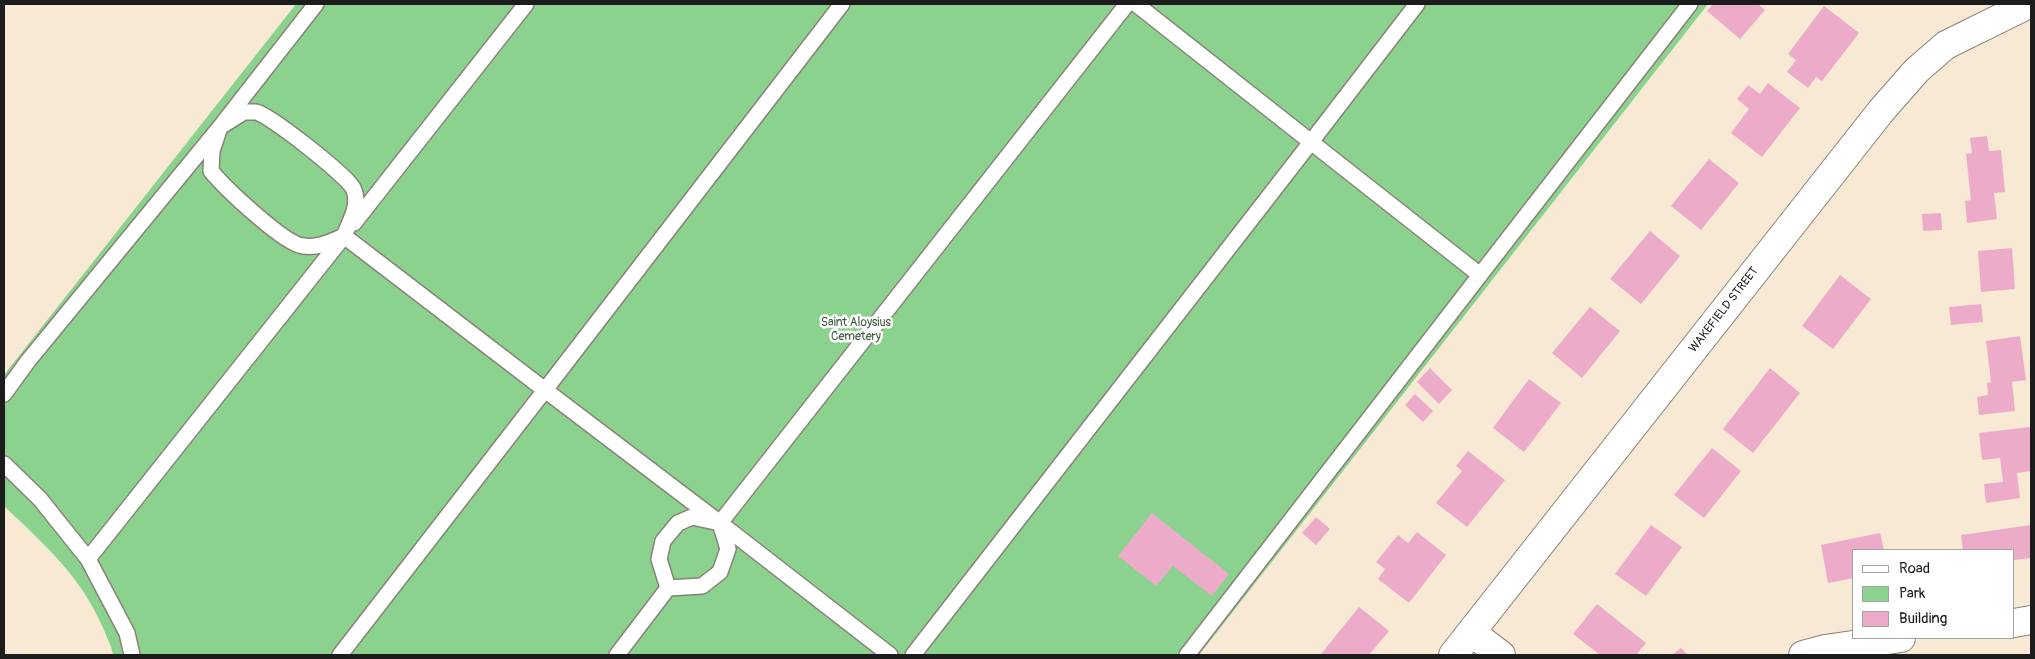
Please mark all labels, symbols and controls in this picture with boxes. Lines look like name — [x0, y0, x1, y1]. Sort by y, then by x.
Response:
street label: WAKEFIELD STREET — [1686, 264, 1762, 356]
park label: Saint Aloysius Cemetery — [821, 316, 891, 344]
legend — [1852, 549, 2015, 639]
text: Road — [1899, 559, 1930, 578]
text: Park — [1899, 584, 1925, 603]
text: Building — [1899, 609, 1947, 628]

